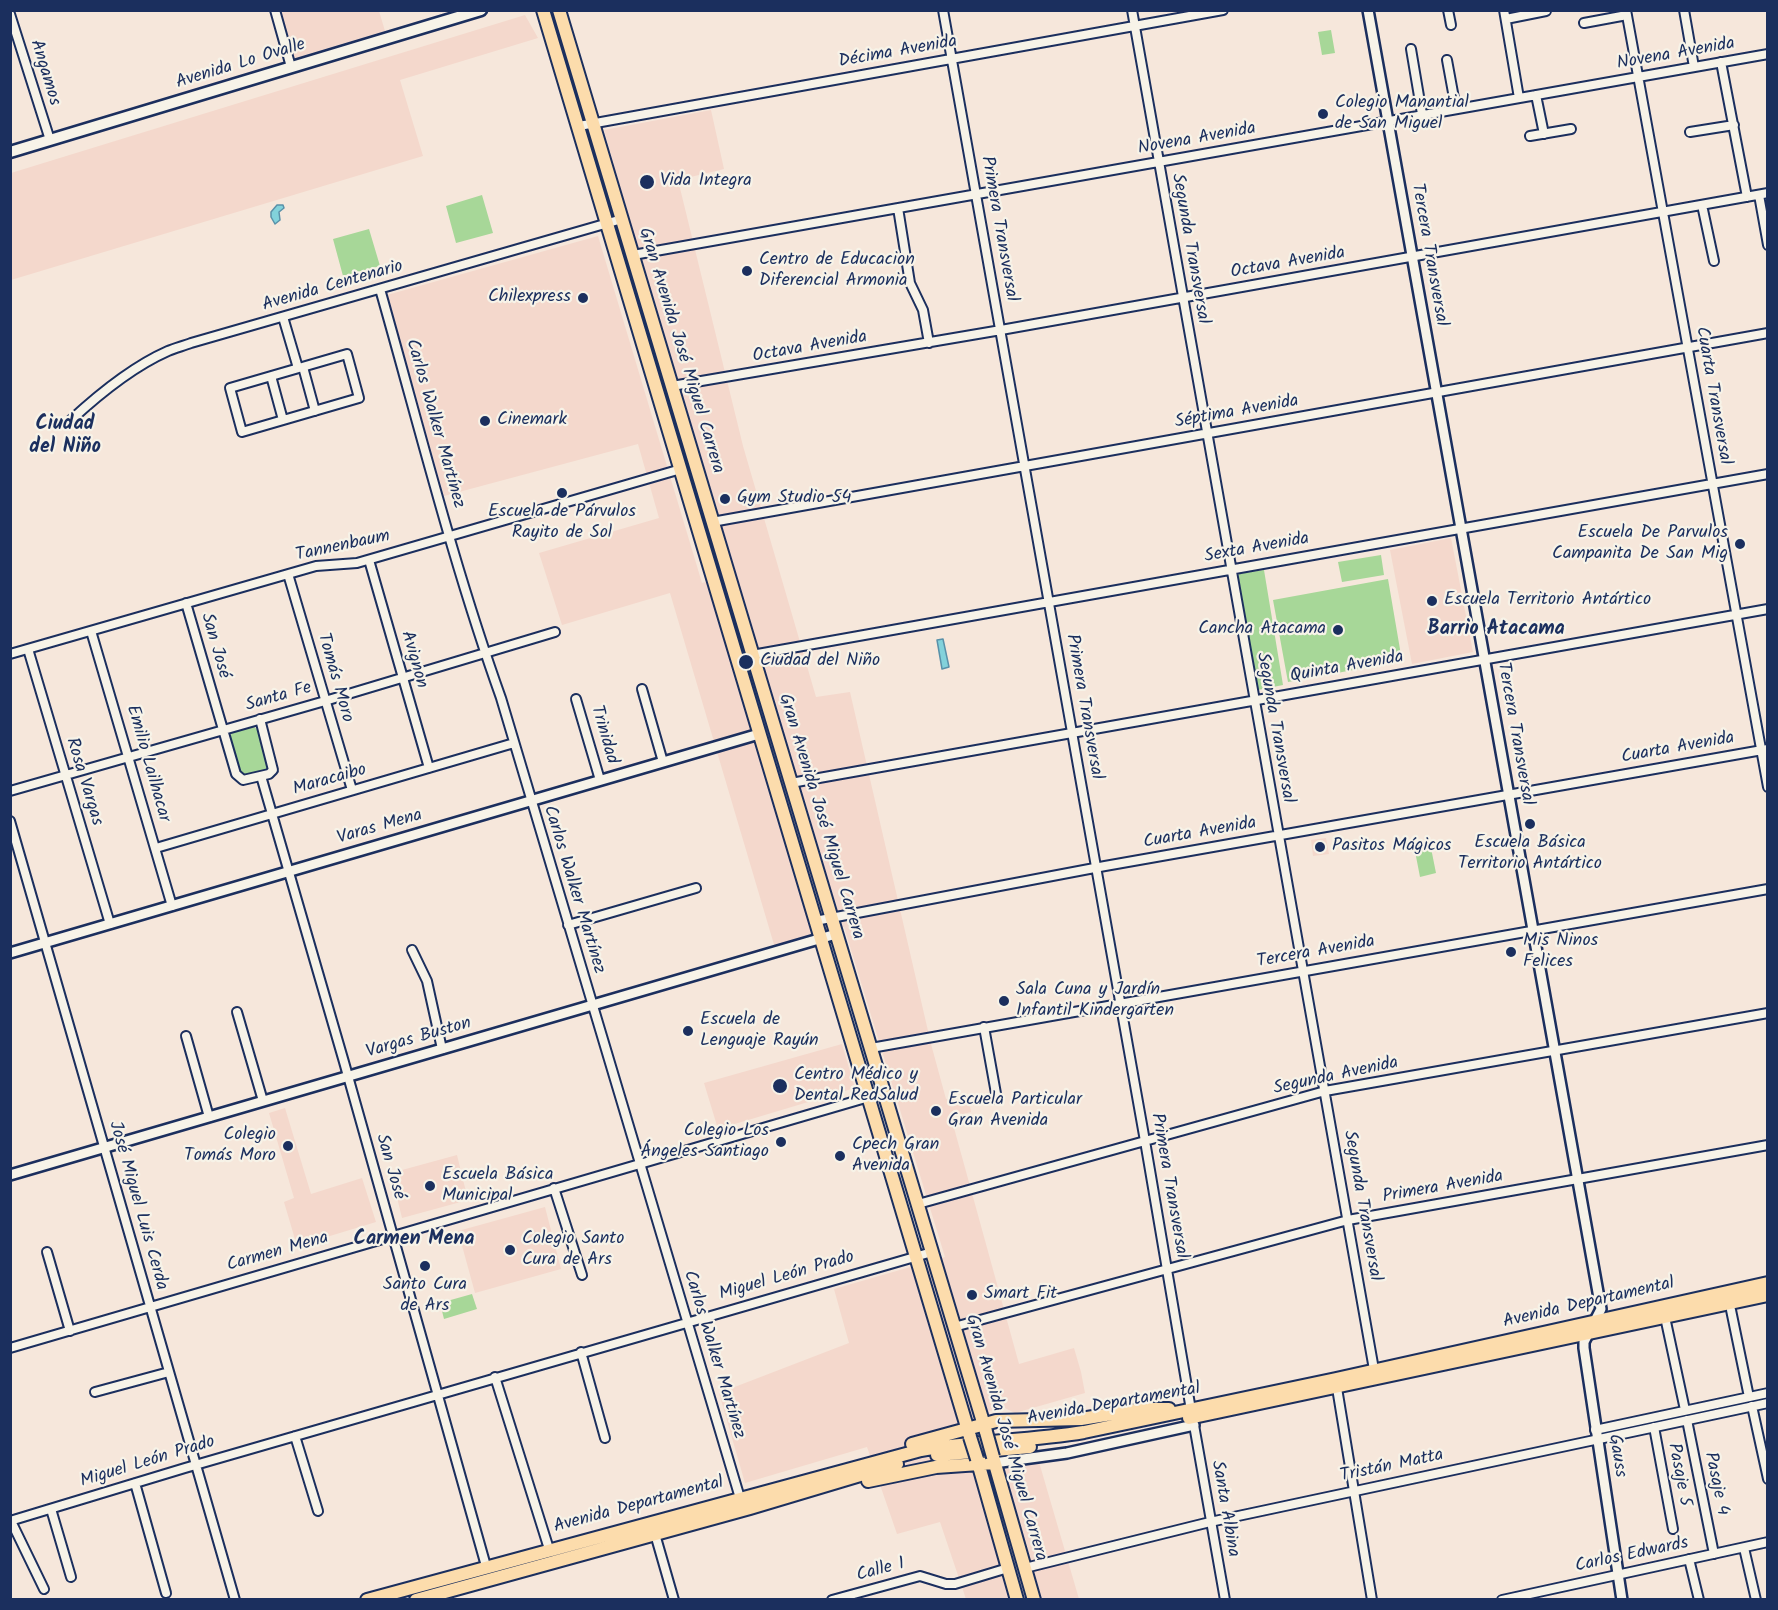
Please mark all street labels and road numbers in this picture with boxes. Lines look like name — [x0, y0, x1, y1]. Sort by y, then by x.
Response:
street label: Décima Avenida — [837, 32, 959, 74]
street label: Novena Avenida — [1615, 34, 1737, 76]
street label: Avenida Lo Ovalle — [174, 35, 308, 95]
street label: Angamos — [24, 37, 64, 109]
street label: Novena Avenida — [1136, 119, 1258, 161]
street label: Primera Transversal — [975, 154, 1021, 304]
street label: Segunda Transversal — [1165, 172, 1213, 326]
street label: Tercera Transversal — [1405, 182, 1451, 328]
street label: Gran Avenida José Miguel Carrera — [632, 226, 728, 476]
street label: Octava Avenida — [1229, 243, 1347, 285]
street label: Avenida Centenario — [260, 257, 406, 317]
street label: Cuarta Transversal — [1689, 325, 1735, 467]
street label: Octava Avenida — [751, 327, 869, 369]
street label: Carlos Walker Martínez — [400, 337, 468, 511]
street label: Séptima Avenida — [1173, 391, 1301, 435]
street label: Tannenbaum — [294, 526, 392, 568]
street label: Sexta Avenida — [1203, 529, 1311, 569]
street label: San José — [194, 611, 234, 681]
street label: Avignon — [395, 629, 431, 691]
street label: Tomás Moro — [311, 631, 357, 725]
street label: Primera Transversal — [1060, 632, 1106, 782]
street label: Quinta Avenida — [1289, 647, 1405, 689]
street label: Segunda Transversal — [1250, 651, 1298, 805]
street label: Tercera Transversal — [1491, 661, 1537, 807]
street label: Santa Fe — [243, 678, 315, 718]
street label: Gran Avenida José Miguel Carrera — [772, 692, 868, 942]
street label: Emilio Lailhacar — [120, 703, 174, 825]
street label: Trinidad — [584, 703, 622, 767]
street label: Cuarta Avenida — [1620, 728, 1736, 770]
street label: Rosa Vargas — [59, 736, 107, 828]
street label: Maracaibo — [291, 760, 369, 802]
street label: Carlos Walker Martínez — [537, 803, 609, 977]
street label: Varas Mena — [335, 806, 425, 850]
street label: Cuarta Avenida — [1142, 813, 1258, 855]
street label: Tercera Avenida — [1255, 932, 1377, 974]
street label: Vargas Buston — [364, 1014, 474, 1064]
street label: Segunda Avenida — [1272, 1053, 1400, 1101]
street label: Primera Transversal — [1145, 1111, 1191, 1261]
street label: José Miguel Luis Cerda — [103, 1119, 171, 1293]
street label: Segunda Transversal — [1337, 1129, 1385, 1283]
street label: San José — [369, 1132, 409, 1202]
street label: Primera Avenida — [1381, 1167, 1505, 1209]
street label: Carmen Mena — [225, 1228, 331, 1278]
street label: Miguel León Prado — [717, 1247, 857, 1307]
street label: Carlos Walker Martínez — [677, 1268, 749, 1442]
street label: Avenida Departamental — [1501, 1274, 1677, 1334]
street label: Gran Avenida José Miguel Carrera — [959, 1312, 1051, 1564]
street label: Avenida Departamental — [1026, 1379, 1202, 1431]
street label: Miguel León Prado — [78, 1432, 218, 1494]
street label: Gauss — [1602, 1433, 1630, 1479]
street label: Pasaje 5 — [1661, 1442, 1695, 1508]
street label: Tristán Matta — [1338, 1446, 1446, 1488]
street label: Pasaje 4 — [1698, 1450, 1732, 1518]
street label: Santa Albina — [1205, 1459, 1243, 1559]
street label: Avenida Departamental — [552, 1473, 726, 1539]
street label: Carlos Edwards — [1573, 1533, 1691, 1579]
street label: Calle 1 — [855, 1554, 907, 1588]

